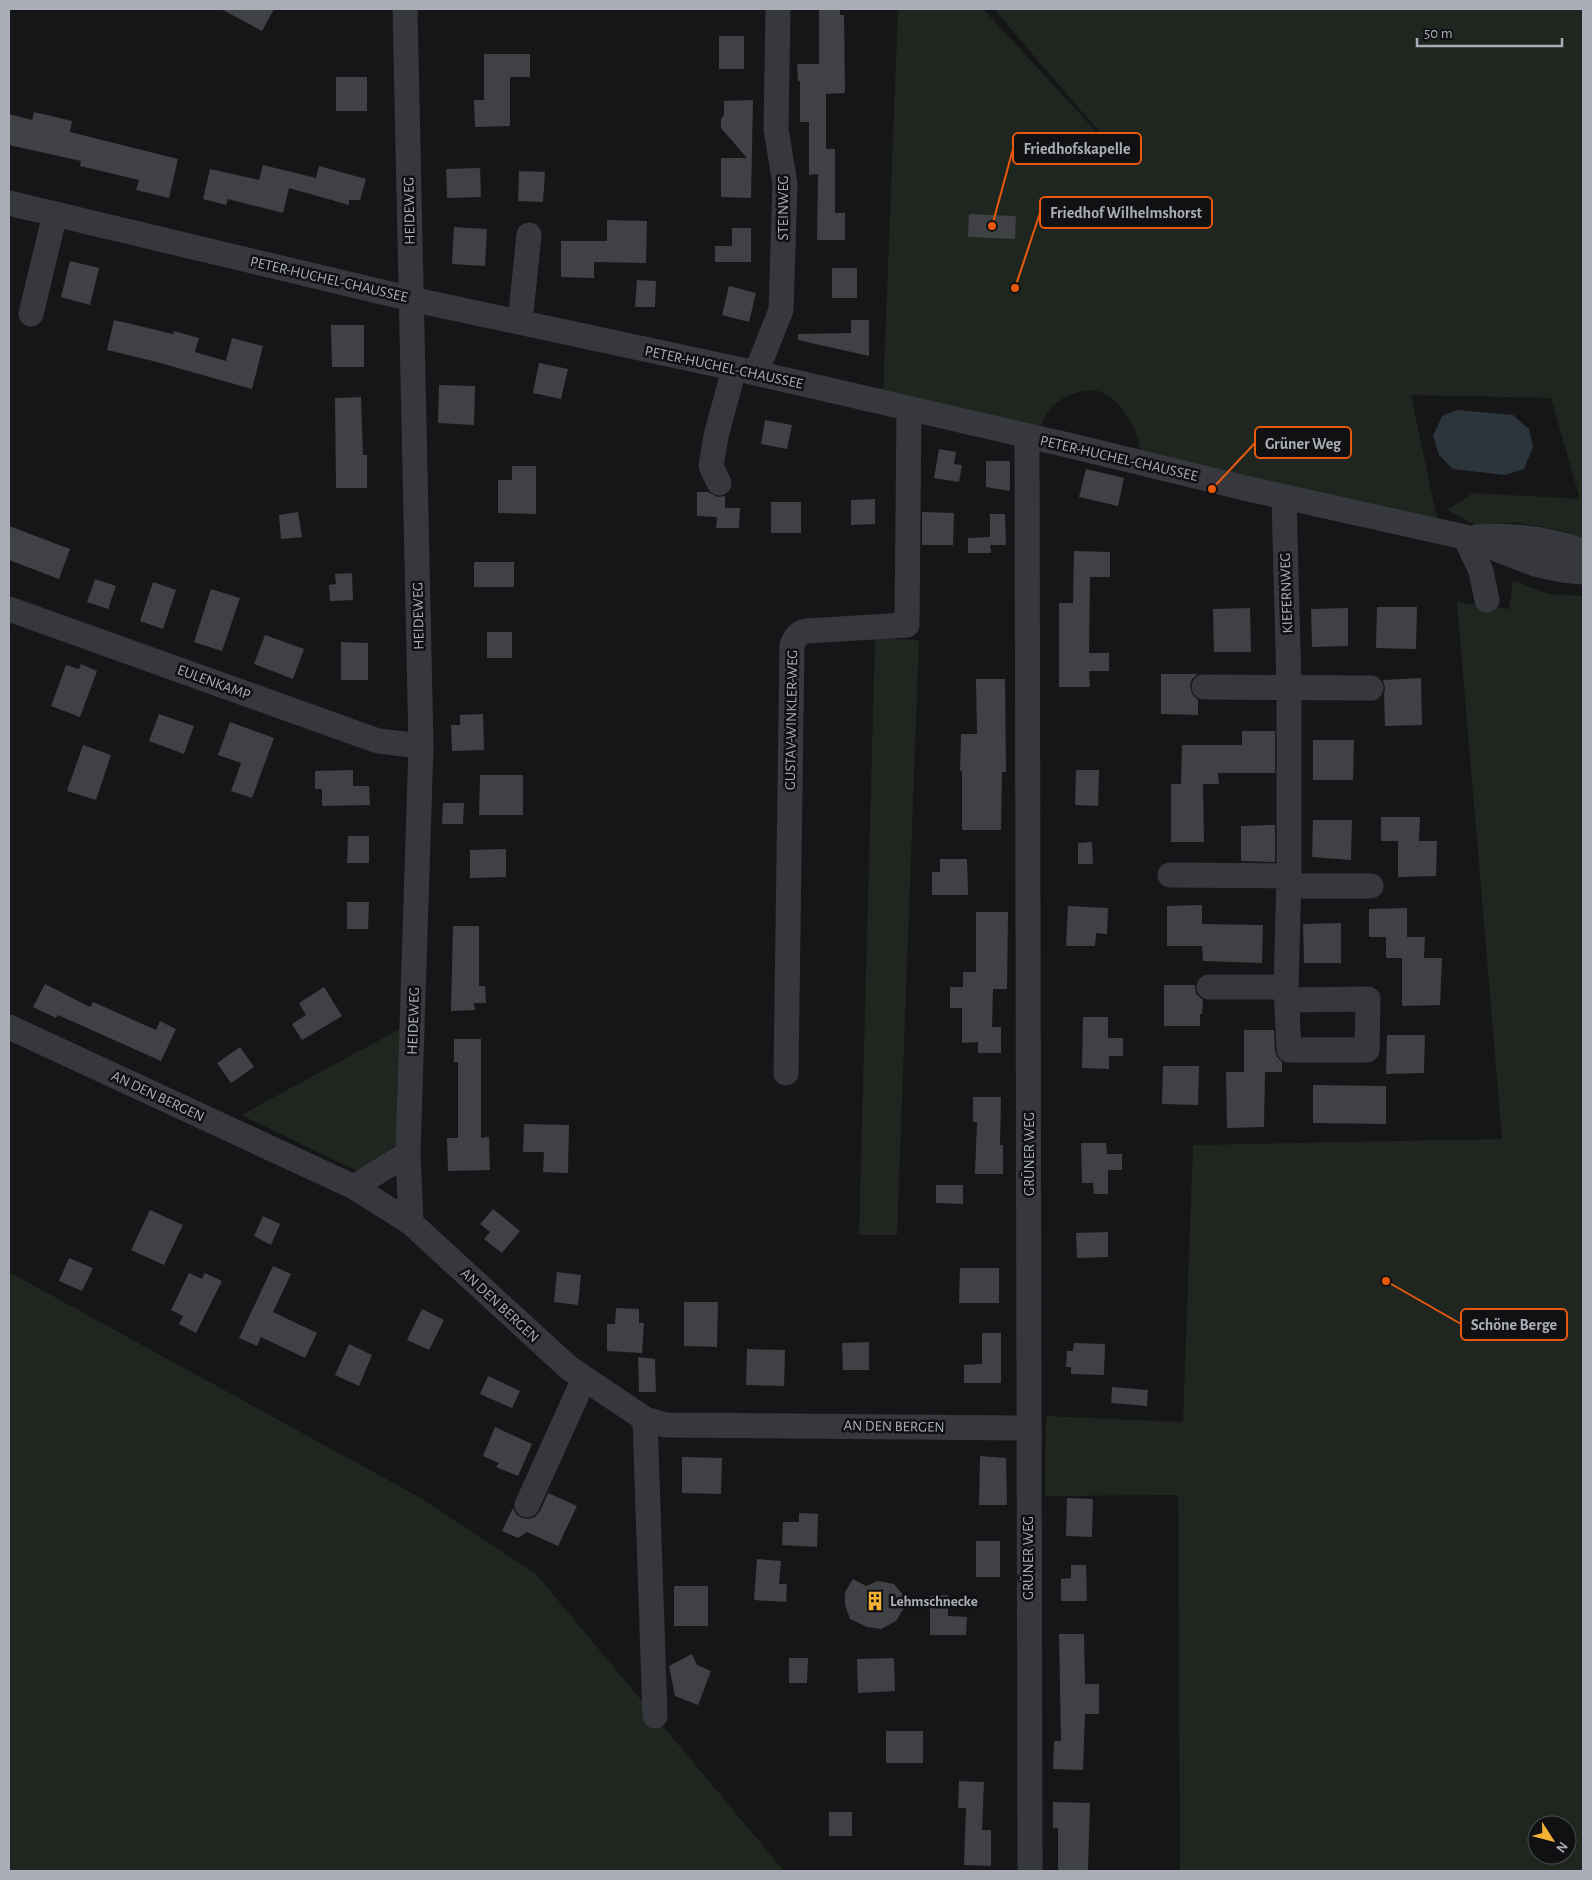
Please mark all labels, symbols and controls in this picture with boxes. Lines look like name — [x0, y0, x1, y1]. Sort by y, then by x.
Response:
scale bar — [1417, 15, 1562, 47]
text: 50 m — [1424, 26, 1453, 41]
callout: Friedhofskapelle — [1013, 133, 1141, 164]
text: Friedhofskapelle — [1023, 141, 1131, 157]
street label: STEINWEG — [776, 176, 791, 240]
street label: HEIDEWEG — [401, 177, 418, 245]
callout: Friedhof Wilhelmshorst — [1040, 197, 1212, 228]
text: Friedhof Wilhelmshorst — [1050, 205, 1203, 221]
street label: PETER-HUCHEL-CHAUSSEE — [249, 254, 409, 305]
street label: PETER-HUCHEL-CHAUSSEE — [643, 343, 804, 392]
callout: Grüner Weg — [1255, 427, 1351, 458]
street label: PETER-HUCHEL-CHAUSSEE — [1039, 433, 1199, 484]
text: Grüner Weg — [1265, 436, 1342, 452]
street label: KIEFERNWEG — [1278, 552, 1295, 634]
street label: HEIDEWEG — [410, 582, 427, 650]
street label: GUSTAV-WINKLER-WEG — [783, 650, 800, 790]
street label: EULENKAMP — [175, 662, 253, 703]
street label: HEIDEWEG — [405, 987, 422, 1055]
street label: AN DEN BERGEN — [109, 1068, 207, 1125]
street label: GRÜNER WEG — [1020, 1112, 1037, 1196]
street label: AN DEN BERGEN — [458, 1265, 542, 1345]
callout: Schöne Berge — [1461, 1309, 1567, 1340]
text: Schöne Berge — [1471, 1317, 1558, 1333]
street label: AN DEN BERGEN — [843, 1418, 945, 1435]
street label: GRÜNER WEG — [1019, 1516, 1036, 1600]
building icon: Lehmschnecke — [864, 1590, 886, 1612]
place label: Lehmschnecke — [890, 1594, 978, 1609]
north arrow — [1527, 1815, 1577, 1865]
text: N — [1553, 1839, 1570, 1855]

